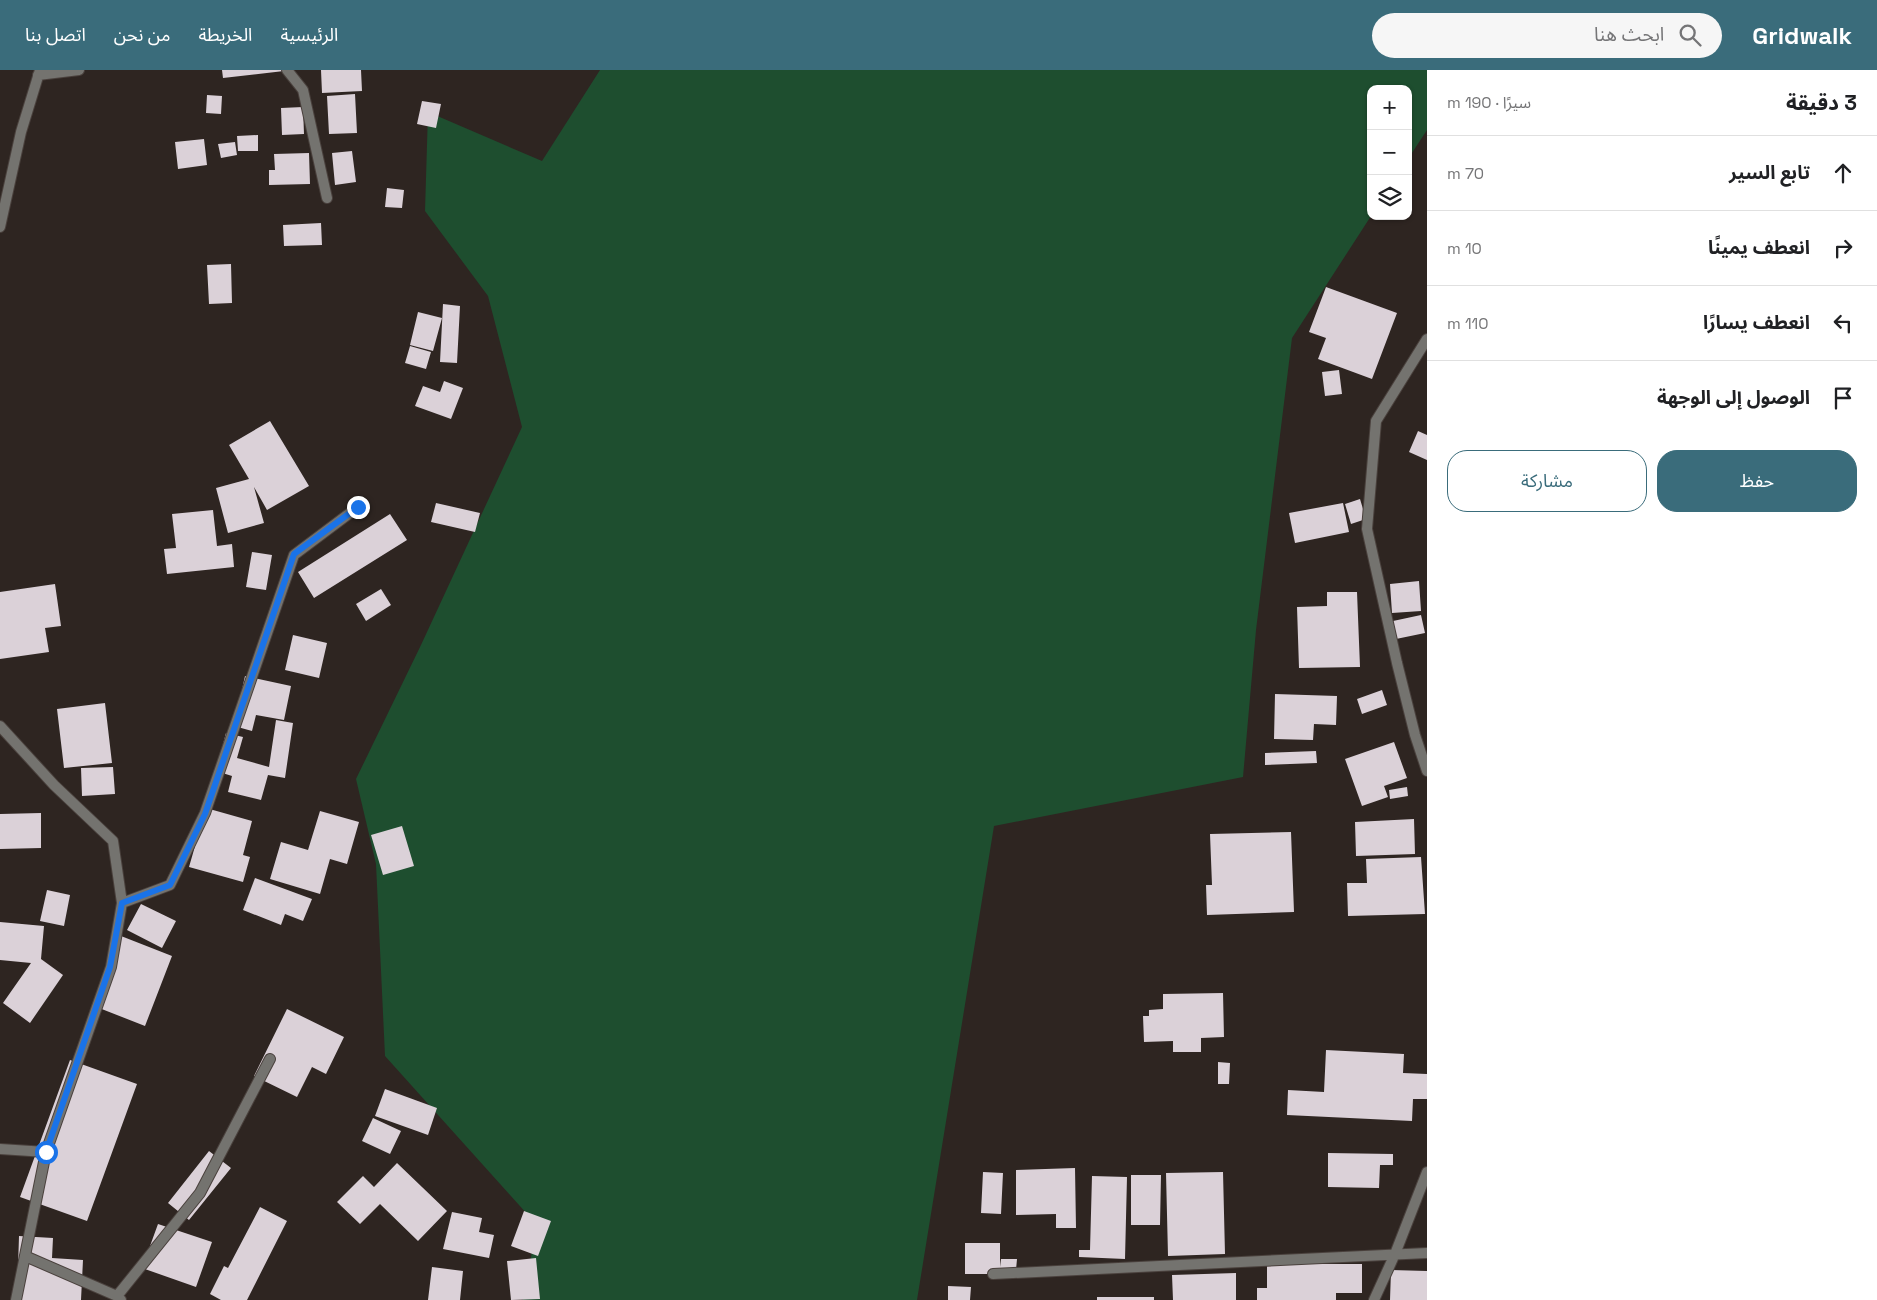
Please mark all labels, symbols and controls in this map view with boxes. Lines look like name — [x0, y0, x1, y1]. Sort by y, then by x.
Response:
search box — [1372, 13, 1722, 58]
text: Gridwalk — [1752, 20, 1852, 51]
icon: search — [1676, 21, 1704, 49]
text: ابحث هنا — [1594, 22, 1664, 47]
text: اتصل بنا — [25, 23, 86, 46]
text: من نحن — [114, 23, 170, 46]
text: الخريطة — [198, 23, 252, 46]
text: الرئيسية — [280, 23, 338, 46]
map controls — [1367, 85, 1412, 220]
button: + — [1367, 85, 1412, 130]
text: 3 دقيقة — [1786, 89, 1857, 116]
text: سيرًا · 190 m — [1447, 92, 1531, 113]
button: − — [1367, 130, 1412, 175]
icon: ahead — [1829, 159, 1857, 187]
text: تابع السير — [1729, 160, 1810, 185]
text: 70 m — [1447, 163, 1484, 184]
button: layers — [1367, 175, 1412, 220]
icon: right — [1829, 234, 1857, 262]
text: انعطف يمينًا — [1708, 235, 1810, 260]
text: 10 m — [1447, 238, 1482, 259]
icon: left — [1829, 309, 1857, 337]
text: انعطف يسارًا — [1703, 310, 1810, 335]
text: 110 m — [1447, 313, 1489, 334]
icon: arrive — [1829, 384, 1857, 412]
text: الوصول إلى الوجهة — [1657, 385, 1810, 410]
button: مشاركة — [1447, 450, 1647, 512]
button: حفظ — [1657, 450, 1857, 512]
route end — [347, 496, 370, 519]
route start — [35, 1141, 58, 1164]

